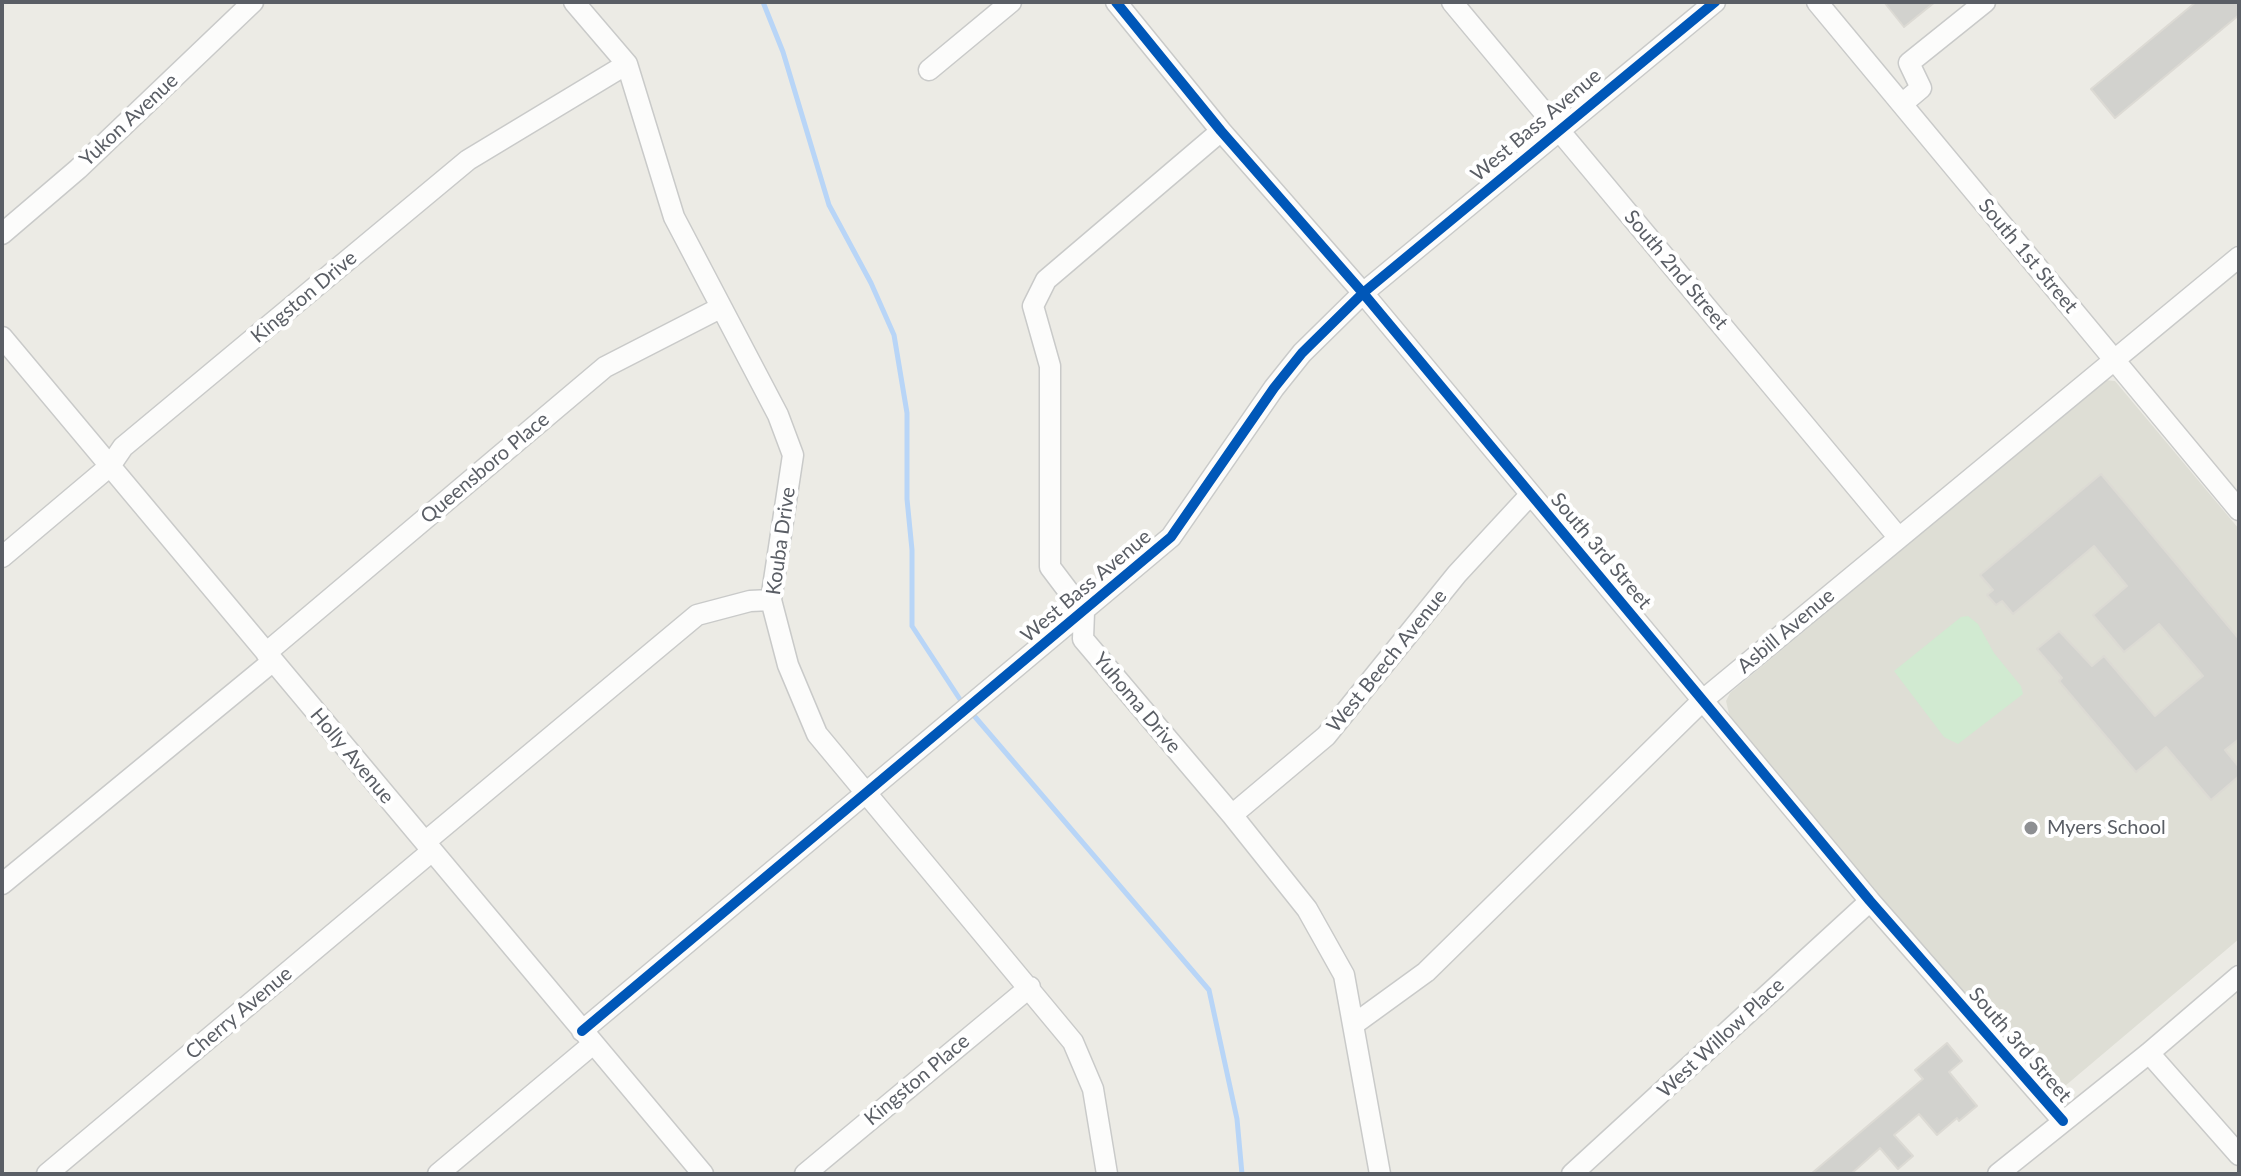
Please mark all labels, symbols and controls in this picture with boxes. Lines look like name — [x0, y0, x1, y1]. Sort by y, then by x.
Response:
street label: West Bass Avenue — [1466, 64, 1606, 186]
street label: Yukon Avenue — [75, 68, 183, 172]
street label: South 1st Street — [1973, 194, 2083, 318]
street label: South 2nd Street — [1619, 205, 1733, 335]
street label: Kingston Drive — [246, 246, 362, 348]
street label: Queensboro Place — [416, 407, 554, 529]
street label: Kouba Drive — [762, 485, 800, 597]
street label: South 3rd Street — [1545, 488, 1657, 614]
street label: West Bass Avenue — [1016, 525, 1156, 647]
street label: Asbill Avenue — [1733, 584, 1839, 678]
street label: West Beech Avenue — [1322, 585, 1452, 737]
street label: Yuhoma Drive — [1088, 648, 1186, 758]
street label: Holly Avenue — [305, 703, 399, 809]
place label: Myers School — [2047, 816, 2166, 840]
marker: Myers School — [2022, 819, 2040, 837]
street label: Cherry Avenue — [181, 962, 297, 1064]
street label: West Willow Place — [1653, 973, 1789, 1103]
street label: South 3rd Street — [1964, 983, 2076, 1107]
street label: Kingston Place — [860, 1029, 974, 1131]

